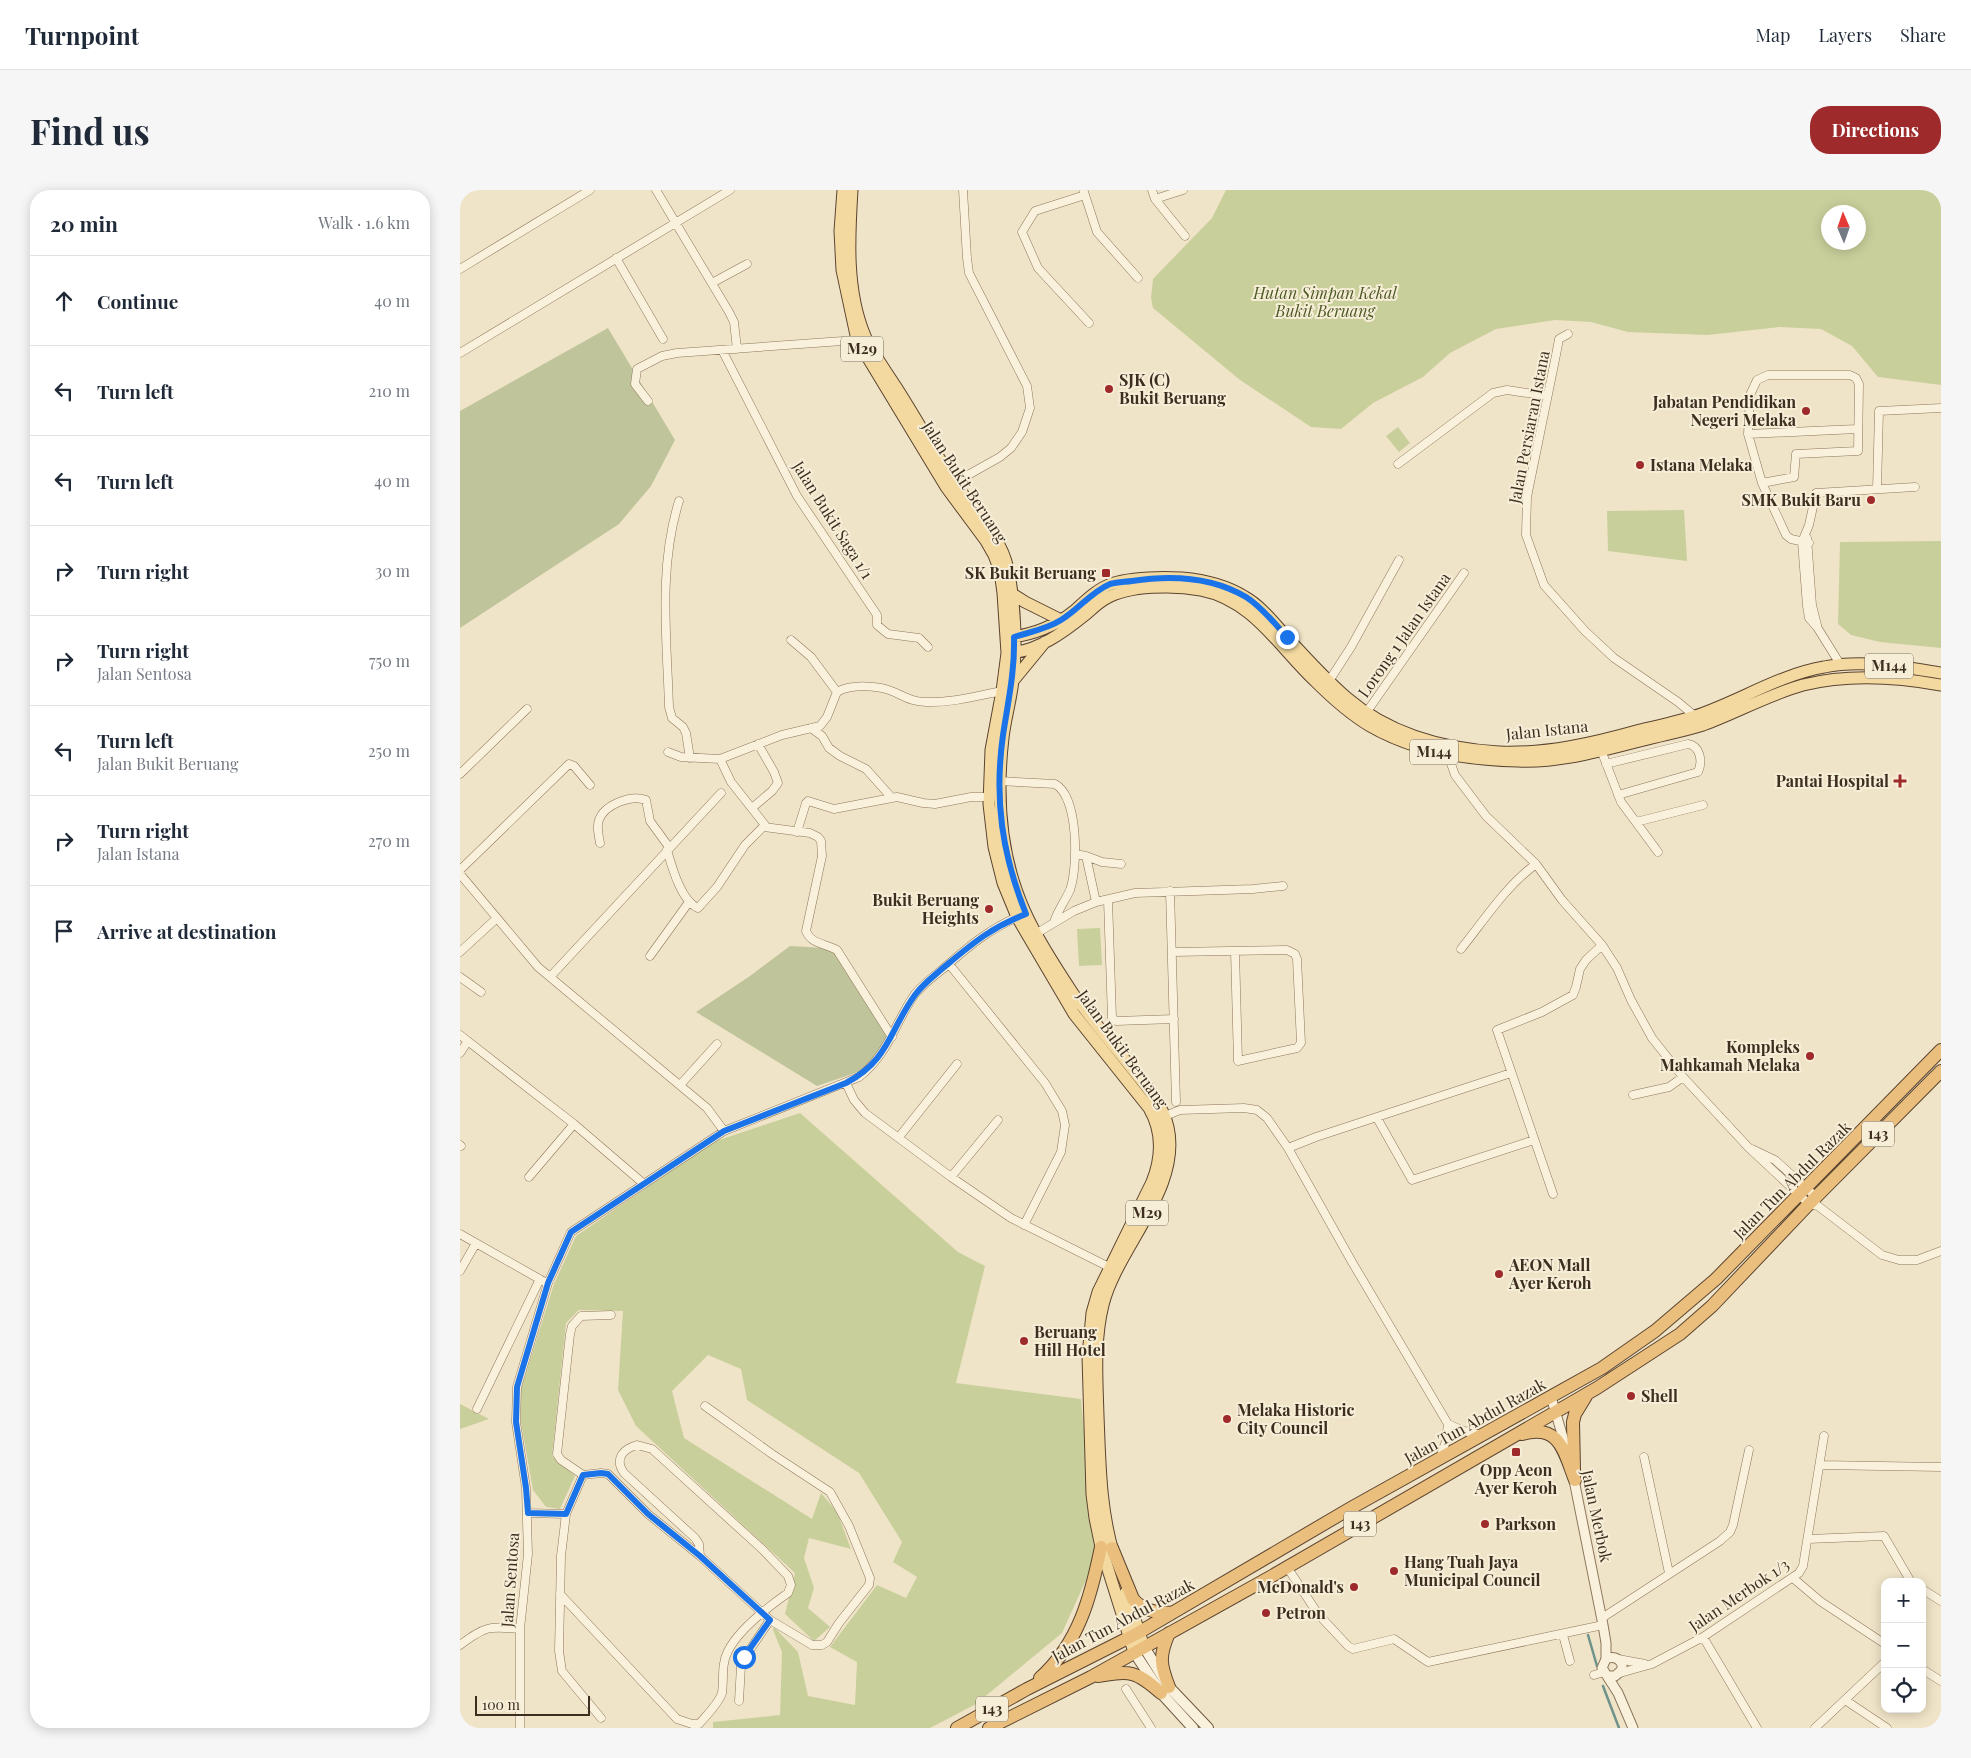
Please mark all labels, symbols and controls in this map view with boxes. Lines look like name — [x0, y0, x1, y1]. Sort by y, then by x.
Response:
text: Turnpoint — [25, 19, 139, 51]
text: Map — [1755, 23, 1790, 47]
text: Layers — [1818, 23, 1872, 47]
text: Share — [1900, 23, 1946, 47]
button: Directions — [1810, 106, 1941, 154]
text: Find us — [30, 107, 150, 154]
north arrow — [1821, 205, 1866, 250]
text: 20 min — [50, 209, 118, 237]
text: Walk · 1.6 km — [318, 212, 410, 233]
park label: Hutan Simpan Kekal Bukit Beruang — [1252, 282, 1397, 321]
icon: ahead — [50, 287, 78, 315]
text: Continue — [97, 288, 178, 314]
text: 40 m — [374, 290, 410, 311]
road number: M29 — [841, 336, 883, 362]
street label: Jalan Persiaran Istana — [1503, 349, 1554, 506]
place label: SJK (C) Bukit Beruang — [1119, 369, 1226, 408]
icon: left — [50, 377, 78, 405]
text: Turn left — [97, 378, 174, 404]
text: 210 m — [369, 380, 410, 401]
marker: SJK (C) Bukit Beruang — [1103, 383, 1115, 395]
place label: Jabatan Pendidikan Negeri Melaka — [1652, 391, 1797, 430]
marker: Jabatan Pendidikan Negeri Melaka — [1800, 405, 1812, 417]
street label: Jalan Bukit Beruang — [918, 416, 1013, 547]
place label: Istana Melaka — [1650, 454, 1753, 475]
street label: Jalan Bukit Saga 1/1 — [788, 456, 878, 583]
marker: Istana Melaka — [1634, 459, 1646, 471]
icon: left — [50, 467, 78, 495]
text: Turn left — [97, 468, 174, 494]
text: 40 m — [374, 470, 410, 491]
place label: SMK Bukit Baru — [1742, 489, 1861, 510]
marker: SMK Bukit Baru — [1865, 494, 1877, 506]
icon: right — [50, 557, 78, 585]
text: Turn right — [97, 558, 189, 584]
text: 30 m — [375, 560, 410, 581]
place label: SK Bukit Beruang — [965, 562, 1096, 583]
marker: SK Bukit Beruang — [1100, 567, 1112, 579]
street label: Lorong 1 Jalan Istana — [1353, 568, 1455, 701]
route end — [1276, 626, 1299, 649]
text: Turn right — [97, 637, 189, 663]
icon: right — [50, 647, 78, 675]
text: 750 m — [369, 650, 410, 671]
road number: M144 — [1865, 654, 1913, 678]
text: Jalan Sentosa — [97, 663, 192, 684]
street label: Jalan Istana — [1504, 715, 1589, 744]
text: Turn left — [97, 727, 174, 753]
icon: left — [50, 737, 78, 765]
text: 250 m — [368, 740, 410, 761]
road number: M144 — [1410, 740, 1458, 764]
text: Jalan Bukit Beruang — [97, 753, 238, 774]
place label: Pantai Hospital — [1776, 770, 1889, 791]
marker: Pantai Hospital — [1893, 774, 1907, 788]
text: Turn right — [97, 817, 189, 843]
icon: right — [50, 827, 78, 855]
text: 270 m — [368, 830, 410, 851]
text: Jalan Istana — [97, 843, 180, 864]
place label: Bukit Beruang Heights — [872, 889, 979, 928]
marker: Bukit Beruang Heights — [983, 903, 995, 915]
icon: arrive — [50, 917, 78, 945]
text: Arrive at destination — [97, 918, 277, 944]
street label: Jalan Bukit Beruang — [1073, 985, 1174, 1112]
place label: Kompleks Mahkamah Melaka — [1660, 1036, 1801, 1075]
marker: Kompleks Mahkamah Melaka — [1804, 1050, 1816, 1062]
street label: Jalan Tun Abdul Razak — [1727, 1116, 1855, 1244]
road number: 143 — [1862, 1122, 1894, 1146]
road number: M29 — [1126, 1200, 1168, 1226]
place label: AEON Mall Ayer Keroh — [1508, 1254, 1592, 1293]
marker: AEON Mall Ayer Keroh — [1493, 1268, 1505, 1280]
place label: Beruang Hill Hotel — [1034, 1321, 1106, 1360]
marker: Beruang Hill Hotel — [1018, 1335, 1030, 1347]
street label: Jalan Tun Abdul Razak — [1399, 1373, 1549, 1469]
place label: Shell — [1641, 1385, 1678, 1406]
marker: Shell — [1625, 1390, 1637, 1402]
place label: Melaka Historic City Council — [1237, 1399, 1354, 1438]
marker: Melaka Historic City Council — [1221, 1413, 1233, 1425]
marker: Opp Aeon Ayer Keroh — [1510, 1446, 1522, 1458]
place label: Opp Aeon Ayer Keroh — [1474, 1459, 1558, 1498]
street label: Jalan Merbok — [1577, 1467, 1618, 1564]
road number: 143 — [1344, 1512, 1376, 1536]
place label: Parkson — [1495, 1513, 1556, 1534]
marker: Parkson — [1479, 1518, 1491, 1530]
street label: Jalan Sentosa — [496, 1532, 523, 1629]
place label: Hang Tuah Jaya Municipal Council — [1404, 1551, 1541, 1590]
street label: Jalan Merbok 1/3 — [1684, 1553, 1793, 1636]
marker: Hang Tuah Jaya Municipal Council — [1388, 1565, 1400, 1577]
street label: Jalan Tun Abdul Razak — [1047, 1573, 1198, 1667]
place label: McDonald's — [1257, 1576, 1344, 1597]
map controls — [1881, 1578, 1926, 1713]
button: + — [1881, 1578, 1926, 1623]
marker: McDonald's — [1348, 1581, 1360, 1593]
place label: Petron — [1276, 1602, 1326, 1623]
marker: Petron — [1260, 1607, 1272, 1619]
button: − — [1881, 1623, 1926, 1668]
route start — [733, 1646, 756, 1669]
button: locate — [1881, 1668, 1926, 1713]
scale bar — [475, 1693, 590, 1716]
text: 100 m — [482, 1695, 520, 1714]
road number: 143 — [976, 1696, 1008, 1722]

